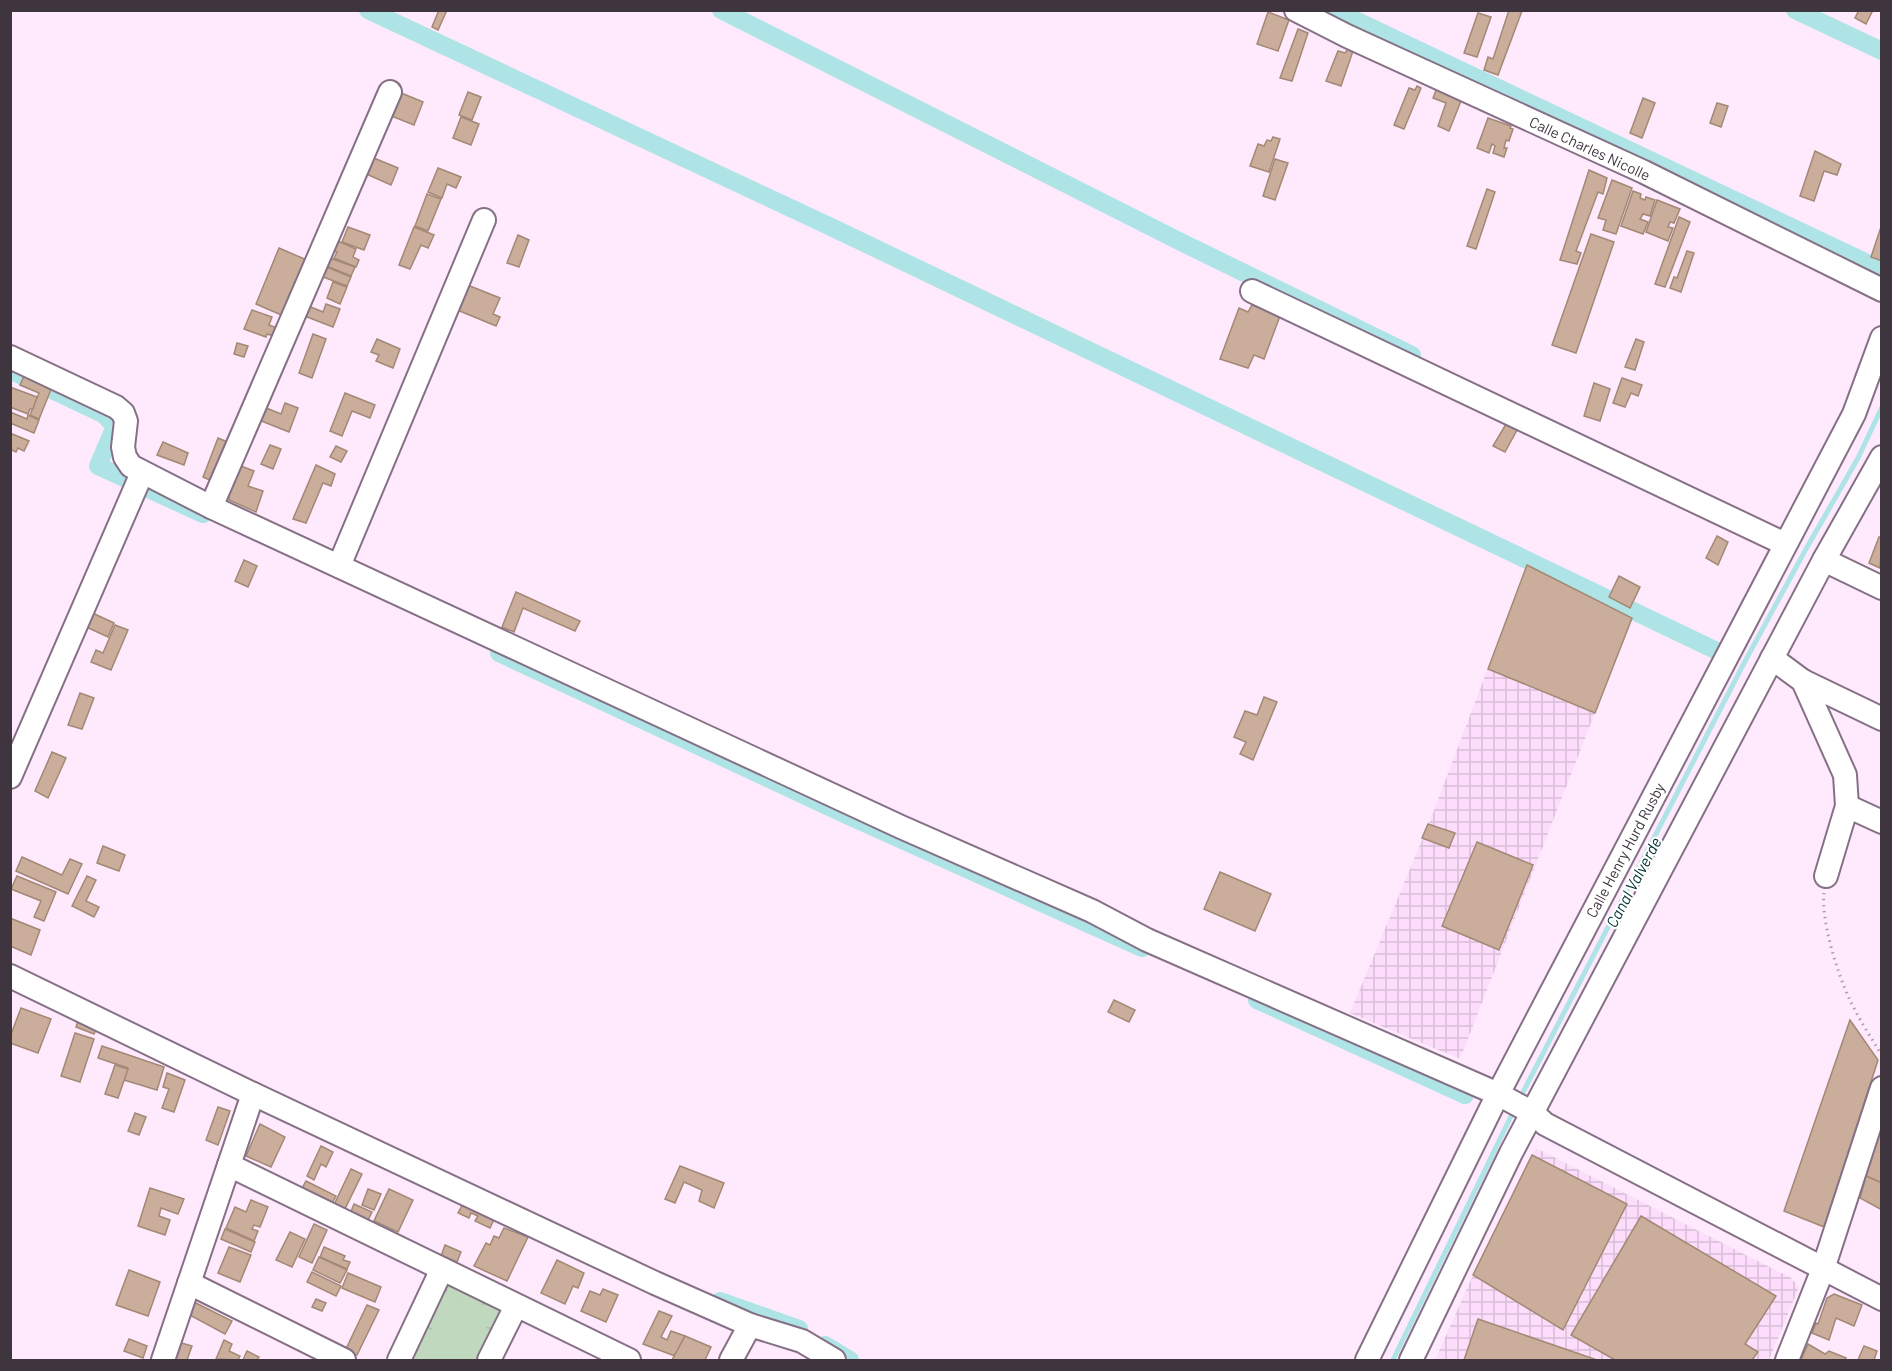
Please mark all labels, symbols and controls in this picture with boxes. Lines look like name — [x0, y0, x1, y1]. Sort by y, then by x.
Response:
street label: Calle Charles Nicolle — [1527, 112, 1653, 184]
street label: Calle Henry Hurd Rusby — [1582, 779, 1668, 920]
water label: Canal Valverde — [1601, 834, 1665, 930]

